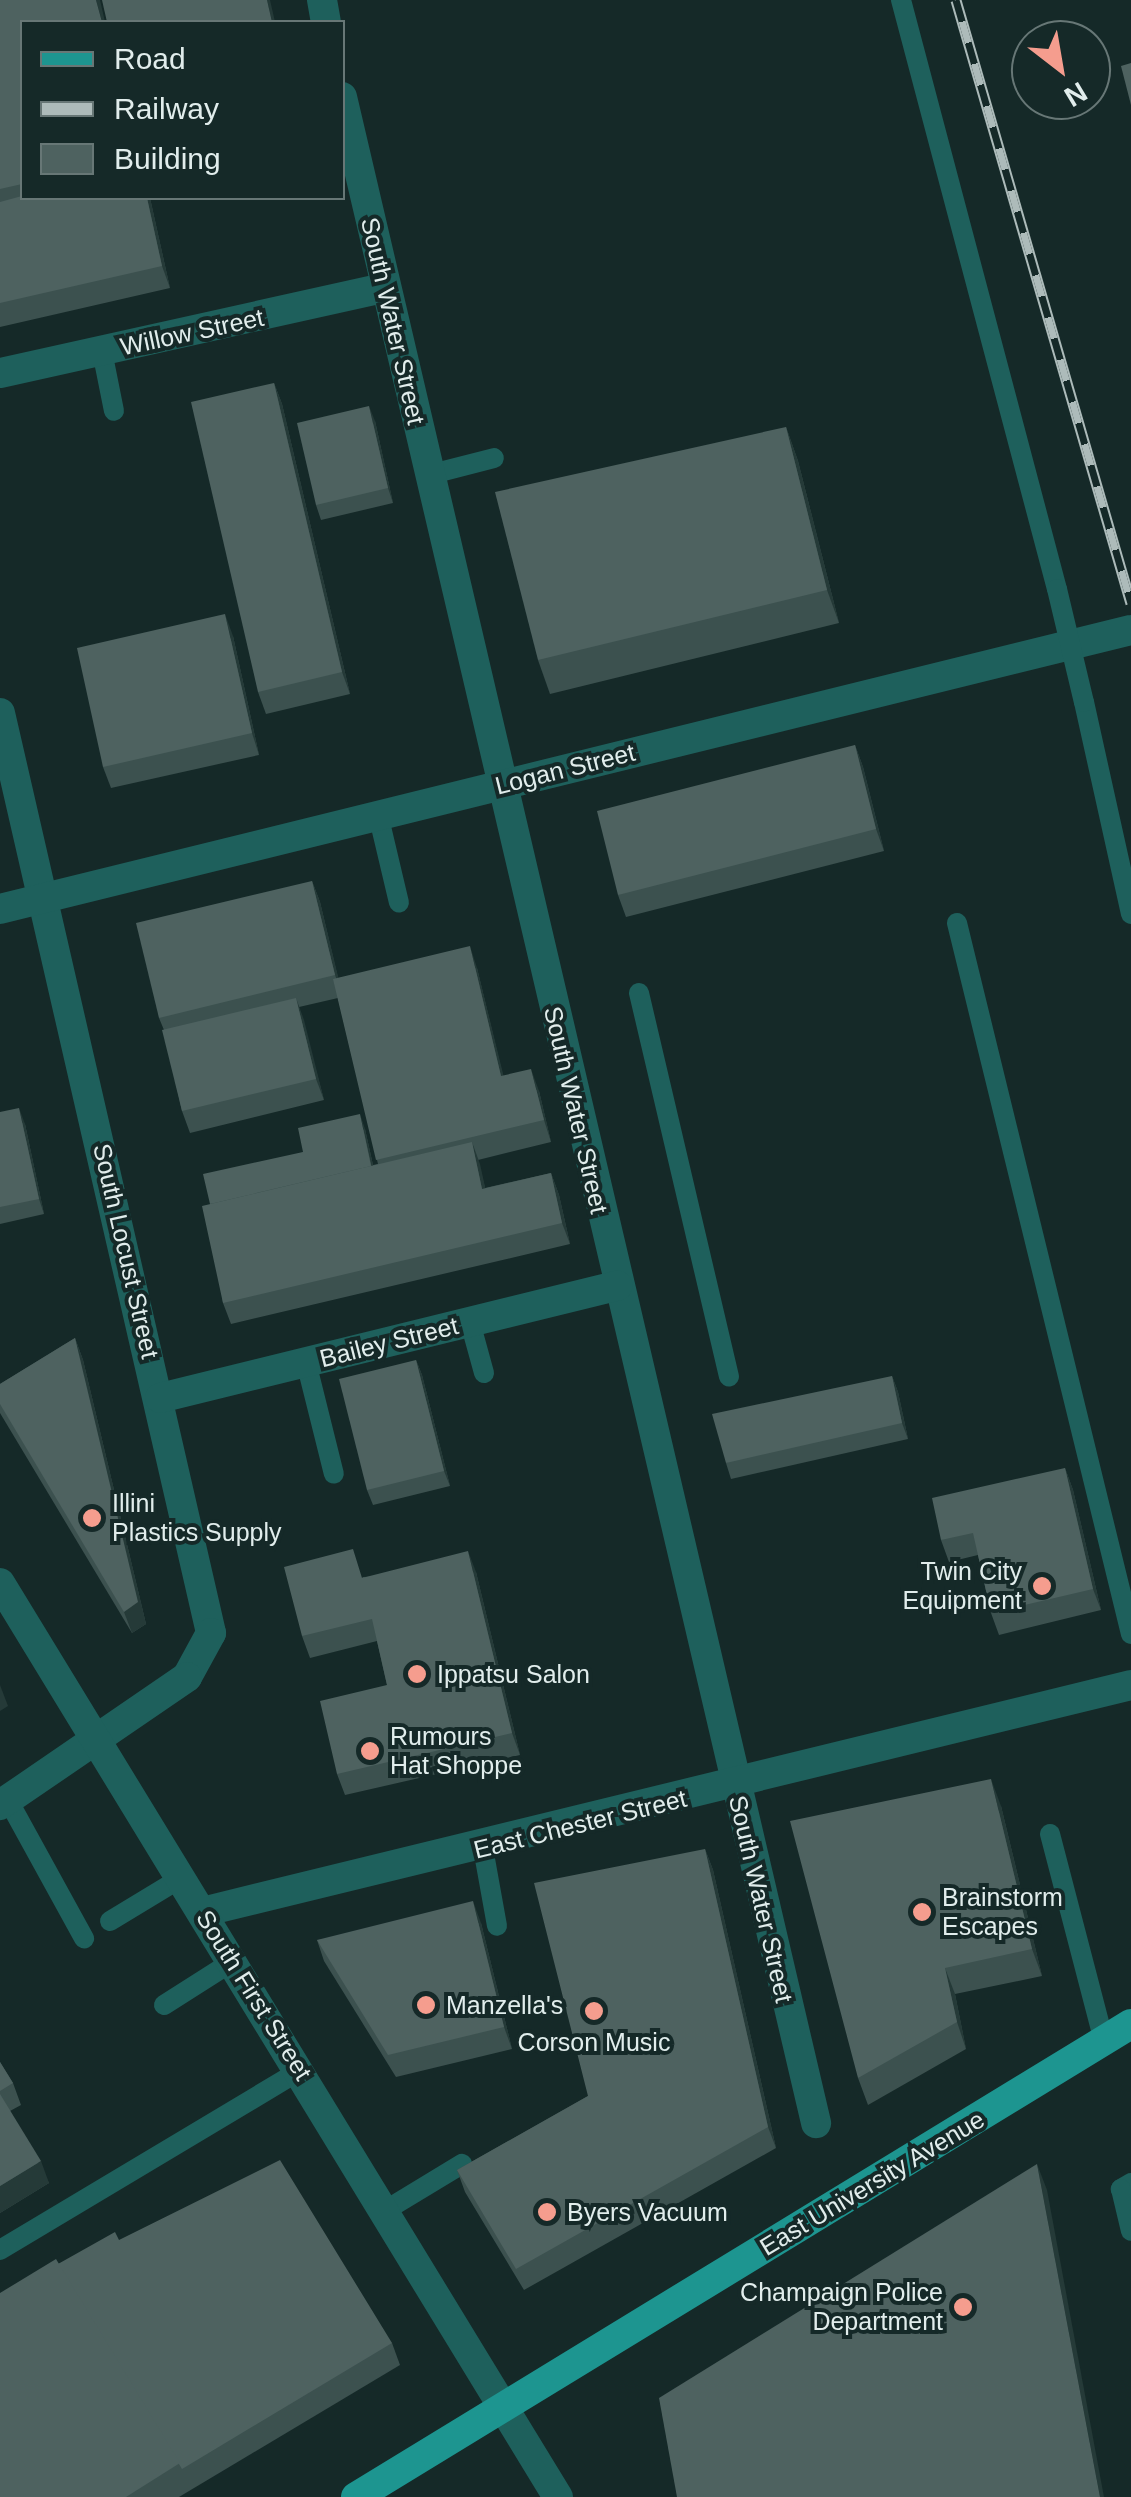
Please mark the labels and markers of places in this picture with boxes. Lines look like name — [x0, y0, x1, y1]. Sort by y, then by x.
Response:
place label: Illini Plastics Supply — [112, 1489, 282, 1548]
marker: Illini Plastics Supply — [81, 1507, 103, 1529]
place label: Twin City Equipment — [902, 1557, 1022, 1616]
marker: Twin City Equipment — [1031, 1575, 1053, 1597]
place label: Ippatsu Salon — [437, 1659, 590, 1689]
marker: Ippatsu Salon — [406, 1663, 428, 1685]
place label: Rumours Hat Shoppe — [390, 1722, 522, 1781]
marker: Rumours Hat Shoppe — [359, 1740, 381, 1762]
place label: Brainstorm Escapes — [942, 1883, 1063, 1942]
marker: Brainstorm Escapes — [911, 1901, 933, 1923]
place label: Manzella's — [446, 1990, 563, 2020]
marker: Manzella's — [415, 1994, 437, 2016]
marker: Corson Music — [583, 2000, 605, 2022]
place label: Corson Music — [518, 2027, 670, 2057]
place label: Byers Vacuum — [567, 2197, 728, 2227]
marker: Byers Vacuum — [536, 2201, 558, 2223]
place label: Champaign Police Department — [740, 2278, 943, 2337]
marker: Champaign Police Department — [952, 2296, 974, 2318]

